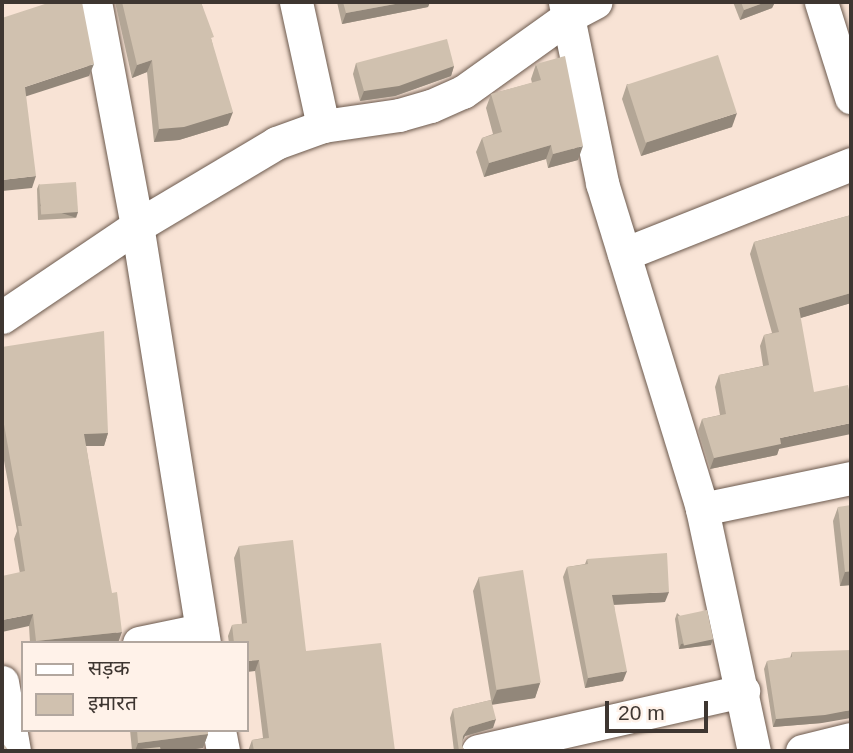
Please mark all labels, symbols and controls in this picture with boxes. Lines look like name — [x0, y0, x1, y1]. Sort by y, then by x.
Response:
legend — [21, 641, 248, 732]
text: सड़क — [88, 656, 130, 679]
scale bar — [608, 686, 711, 730]
text: इमारत — [88, 691, 137, 714]
text: 20 m — [618, 701, 665, 724]

